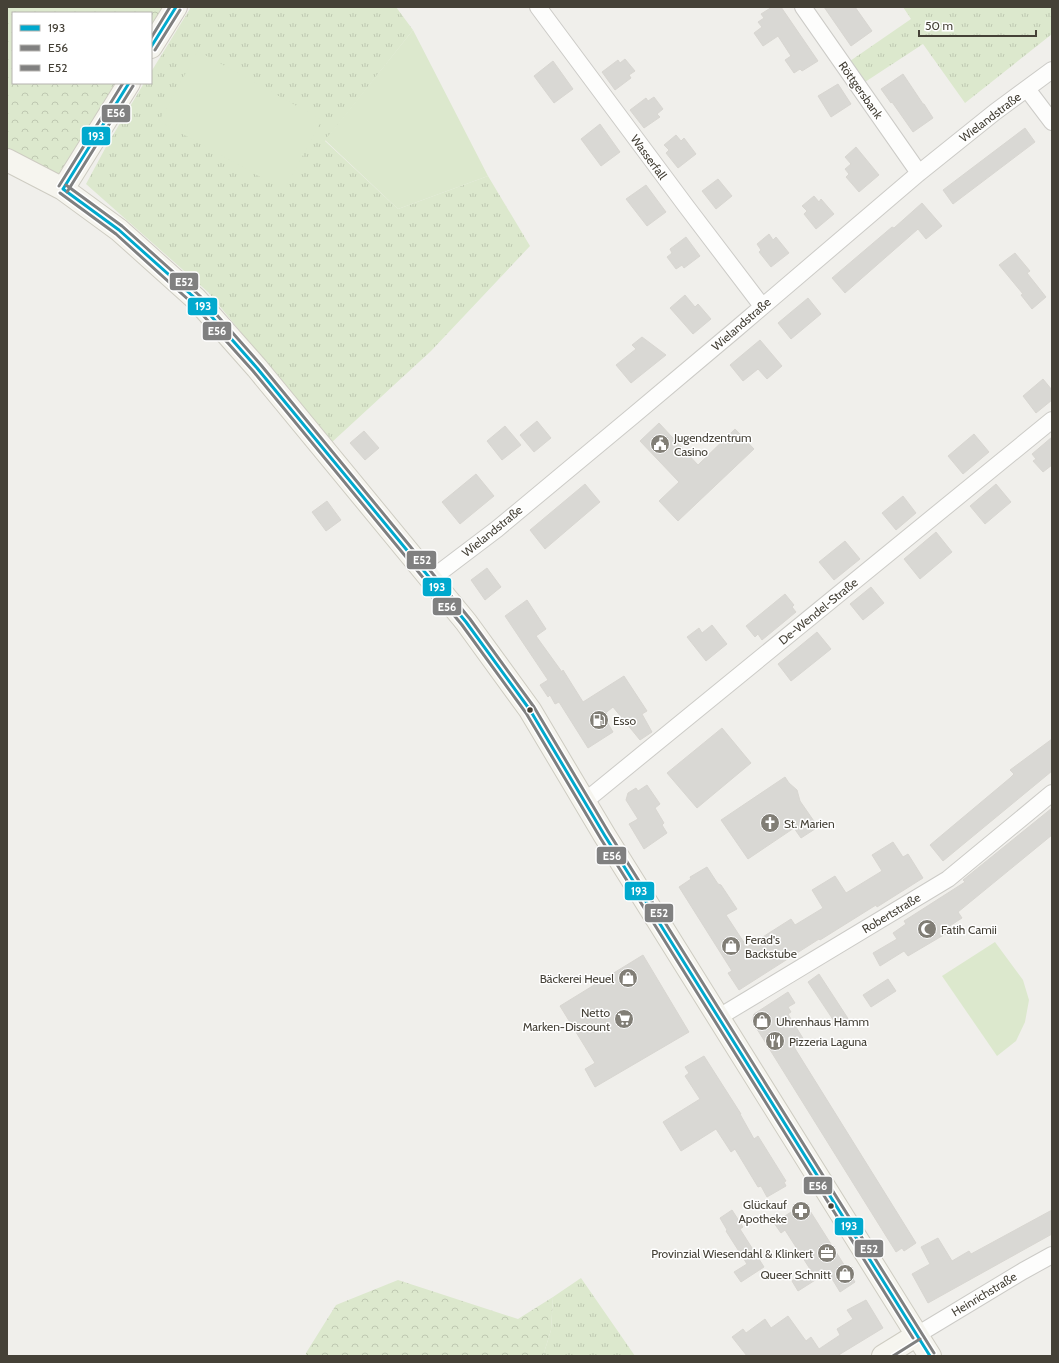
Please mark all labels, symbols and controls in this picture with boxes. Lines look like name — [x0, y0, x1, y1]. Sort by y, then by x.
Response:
legend — [12, 12, 152, 84]
scale bar — [919, 12, 1036, 38]
text: 50 m — [925, 18, 953, 33]
text: 193 — [48, 20, 65, 35]
text: E56 — [48, 40, 68, 55]
street label: Röttgersbank — [836, 58, 887, 122]
text: E52 — [48, 60, 67, 75]
street label: Wielandstraße — [956, 89, 1024, 145]
line badge: E56 — [101, 104, 131, 123]
text: E56 — [107, 106, 125, 120]
line badge: 193 — [81, 126, 111, 146]
text: 193 — [88, 129, 104, 143]
street label: Wasserfall — [628, 132, 670, 183]
line badge: E52 — [169, 272, 199, 291]
text: E52 — [175, 275, 193, 289]
street label: Wielandstraße — [708, 294, 774, 354]
line badge: 193 — [187, 297, 218, 316]
text: 193 — [195, 299, 211, 313]
line badge: E56 — [202, 321, 232, 341]
text: E56 — [208, 324, 226, 338]
place label: Jugendzentrum Casino — [673, 430, 752, 459]
public building icon: Jugendzentrum Casino — [649, 433, 671, 455]
street label: Wielandstraße — [459, 502, 525, 560]
line badge: E52 — [406, 550, 437, 570]
text: E52 — [413, 553, 431, 567]
street label: De-Wendel-Straße — [775, 575, 861, 647]
line badge: 193 — [422, 577, 452, 597]
text: 193 — [429, 580, 445, 594]
line badge: E56 — [432, 597, 462, 616]
text: E56 — [438, 600, 456, 614]
unlabelled marker — [525, 705, 535, 715]
fuel station icon: Esso — [588, 709, 610, 731]
place label: Esso — [613, 713, 637, 728]
church icon: St. Marien — [759, 812, 781, 834]
place label: St. Marien — [784, 816, 835, 831]
line badge: E56 — [596, 846, 627, 865]
text: E56 — [603, 849, 621, 863]
line badge: 193 — [624, 881, 655, 901]
text: 193 — [631, 884, 647, 898]
street label: Robertstraße — [859, 890, 923, 936]
line badge: E52 — [644, 903, 674, 923]
text: E52 — [650, 906, 668, 920]
mosque icon: Fatih Camii — [916, 918, 938, 940]
place label: Fatih Camii — [941, 922, 997, 937]
place label: Ferad's Backstube — [745, 932, 797, 961]
shop icon: Ferad's Backstube — [720, 935, 742, 957]
shop icon: Bäckerei Heuel — [617, 967, 639, 989]
place label: Bäckerei Heuel — [540, 971, 614, 986]
place label: Netto Marken-Discount — [523, 1005, 610, 1034]
supermarket icon: Netto Marken-Discount — [613, 1008, 635, 1030]
shop icon: Uhrenhaus Hamm — [751, 1010, 773, 1032]
place label: Uhrenhaus Hamm — [776, 1014, 869, 1029]
restaurant icon: Pizzeria Laguna — [764, 1030, 786, 1052]
place label: Pizzeria Laguna — [789, 1034, 867, 1049]
line badge: E56 — [803, 1176, 833, 1195]
text: E56 — [809, 1179, 827, 1193]
place label: Glückauf Apotheke — [738, 1197, 787, 1226]
pharmacy icon: Glückauf Apotheke — [790, 1200, 812, 1222]
unlabelled marker — [826, 1201, 836, 1211]
line badge: 193 — [834, 1217, 864, 1236]
text: 193 — [841, 1219, 857, 1233]
line badge: E52 — [854, 1239, 884, 1258]
office icon: Provinzial Wiesendahl & Klinkert — [816, 1242, 838, 1264]
text: E52 — [860, 1242, 878, 1256]
place label: Provinzial Wiesendahl & Klinkert — [651, 1246, 813, 1261]
shop icon: Queer Schnitt — [834, 1263, 856, 1285]
place label: Queer Schnitt — [760, 1267, 831, 1282]
street label: Heinrichstraße — [949, 1269, 1019, 1319]

